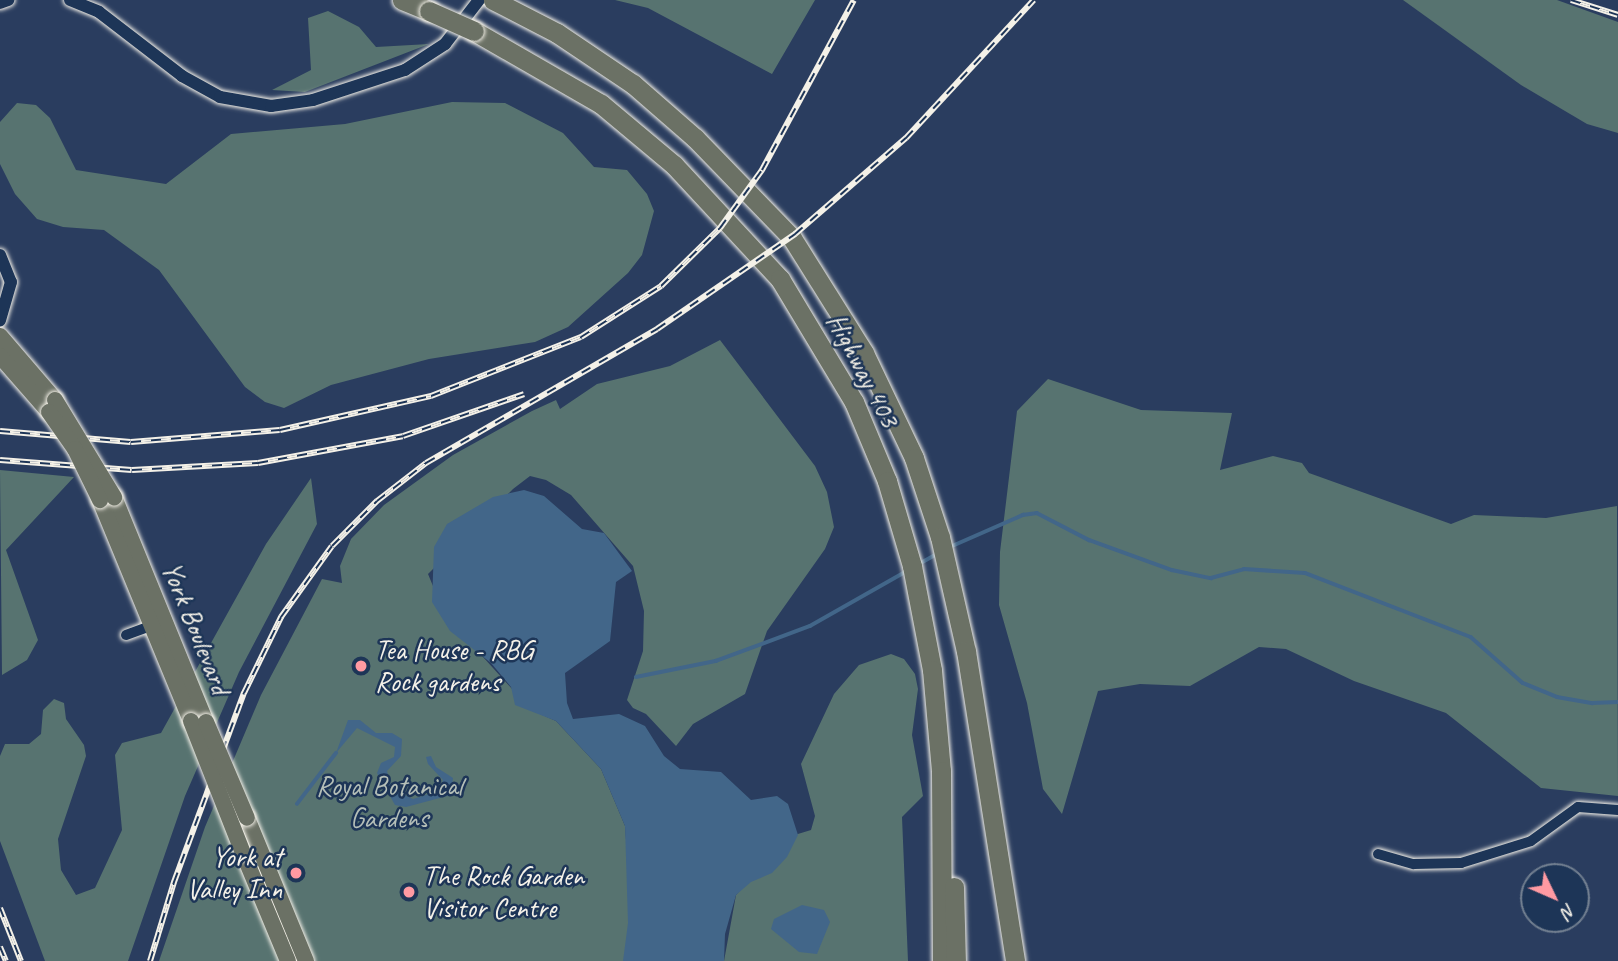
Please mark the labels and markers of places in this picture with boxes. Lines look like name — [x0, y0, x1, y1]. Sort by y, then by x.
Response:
place label: Tea House - RBG Rock gardens — [375, 633, 533, 699]
marker: Tea House - RBG Rock gardens — [353, 658, 369, 674]
place label: York at Valley Inn — [186, 840, 282, 906]
place label: The Rock Garden Visitor Centre — [423, 859, 585, 925]
marker: York at Valley Inn — [288, 865, 304, 881]
marker: The Rock Garden Visitor Centre — [401, 884, 417, 900]

